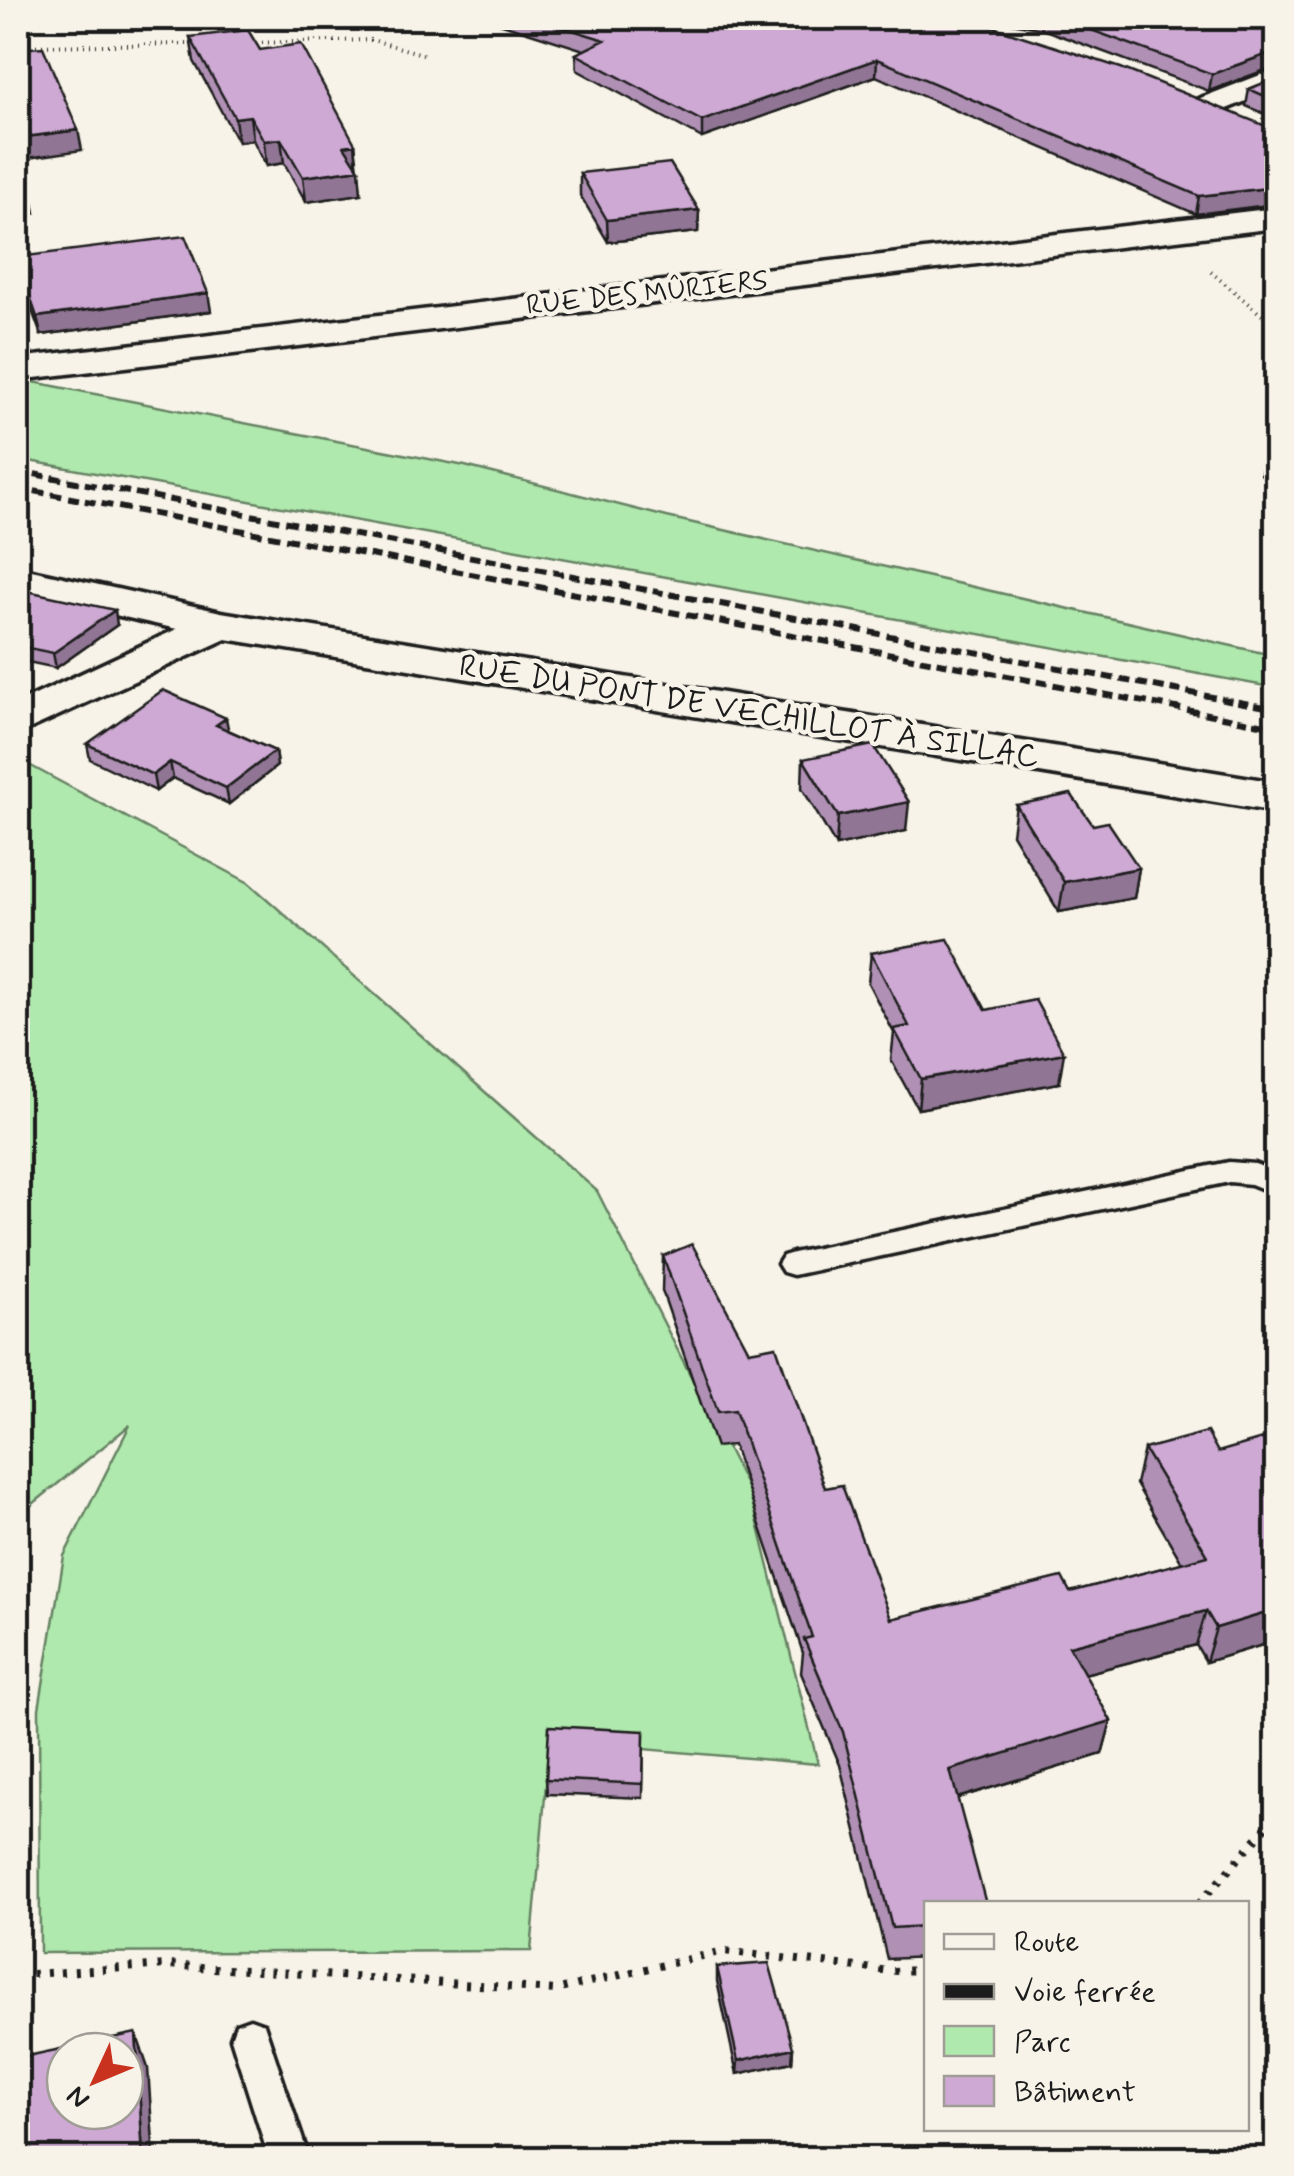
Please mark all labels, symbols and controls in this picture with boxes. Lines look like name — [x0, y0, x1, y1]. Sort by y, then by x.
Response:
street label: RUE DES MÛRIERS — [525, 263, 770, 325]
street label: RUE DU PONT DE VECHILLOT À SILLAC — [456, 645, 1042, 779]
legend — [924, 1901, 1249, 2131]
text: Route — [1014, 1923, 1079, 1962]
text: Voie ferrée — [1014, 1973, 1156, 2012]
text: Parc — [1014, 2023, 1071, 2062]
north arrow — [45, 2031, 145, 2131]
text: Bâtiment — [1014, 2073, 1136, 2112]
text: N — [59, 2077, 99, 2116]

